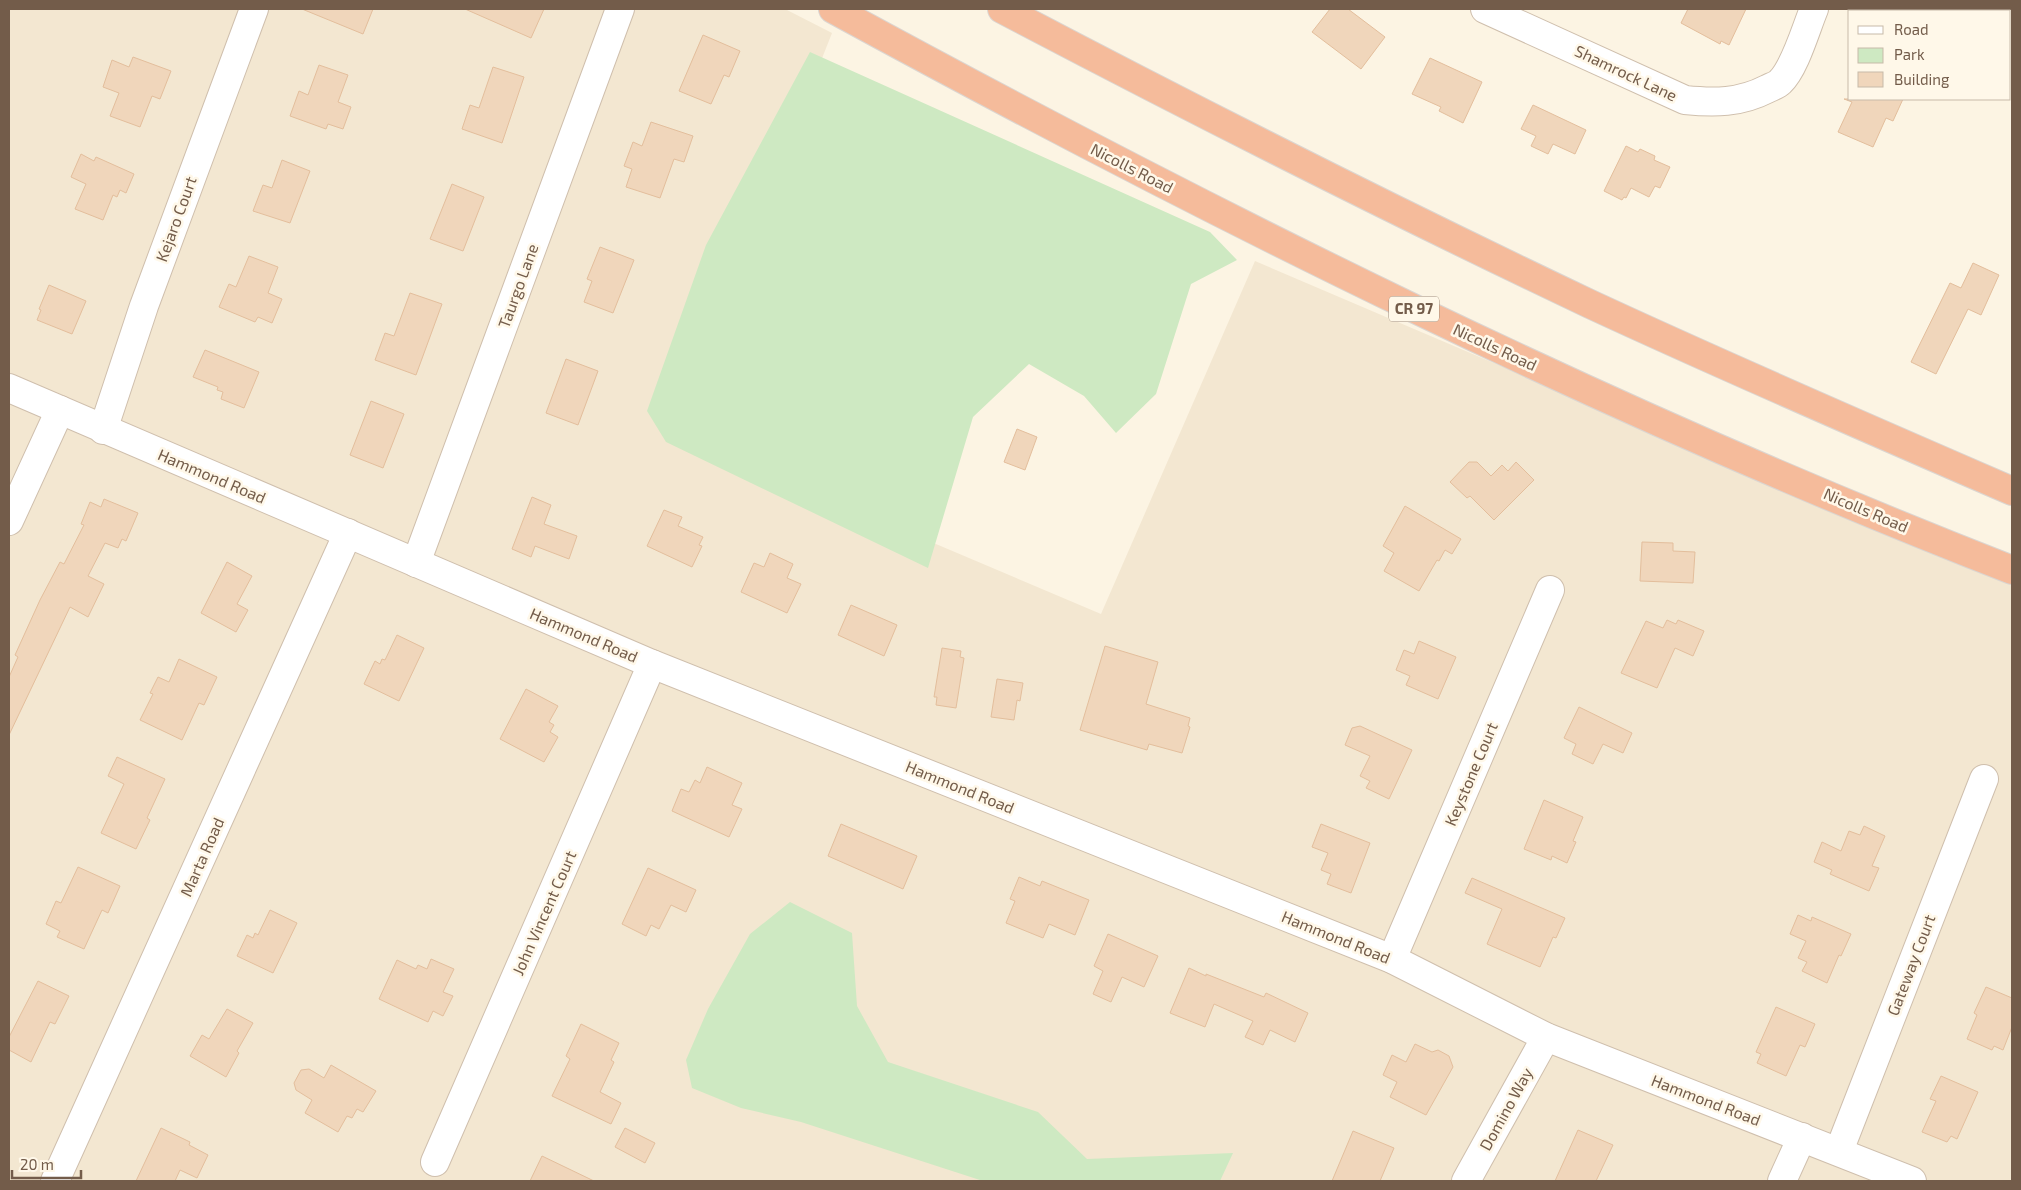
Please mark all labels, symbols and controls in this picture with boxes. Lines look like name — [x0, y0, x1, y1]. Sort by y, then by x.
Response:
legend — [1848, 10, 2011, 100]
text: Road — [1894, 20, 1929, 38]
street label: Shamrock Lane — [1572, 41, 1680, 105]
text: Park — [1894, 45, 1925, 63]
text: Building — [1894, 70, 1950, 88]
street label: Nicolls Road — [1088, 139, 1177, 196]
street label: Kejaro Court — [151, 174, 201, 264]
street label: Taurgo Lane — [493, 241, 542, 331]
road number: CR 97 — [1389, 296, 1439, 322]
street label: Nicolls Road — [1450, 319, 1540, 374]
street label: Hammond Road — [155, 444, 269, 507]
street label: Nicolls Road — [1821, 483, 1911, 536]
street label: Hammond Road — [527, 603, 641, 666]
street label: Keystone Court — [1440, 719, 1501, 829]
street label: Hammond Road — [903, 756, 1017, 817]
street label: Marta Road — [176, 814, 227, 899]
street label: John Vincent Court — [508, 848, 580, 978]
street label: Hammond Road — [1279, 906, 1393, 967]
street label: Gateway Court — [1882, 911, 1939, 1018]
street label: Domino Way — [1475, 1064, 1536, 1153]
street label: Hammond Road — [1649, 1070, 1763, 1129]
scale bar — [12, 1148, 81, 1180]
text: 20 m — [20, 1155, 54, 1173]

